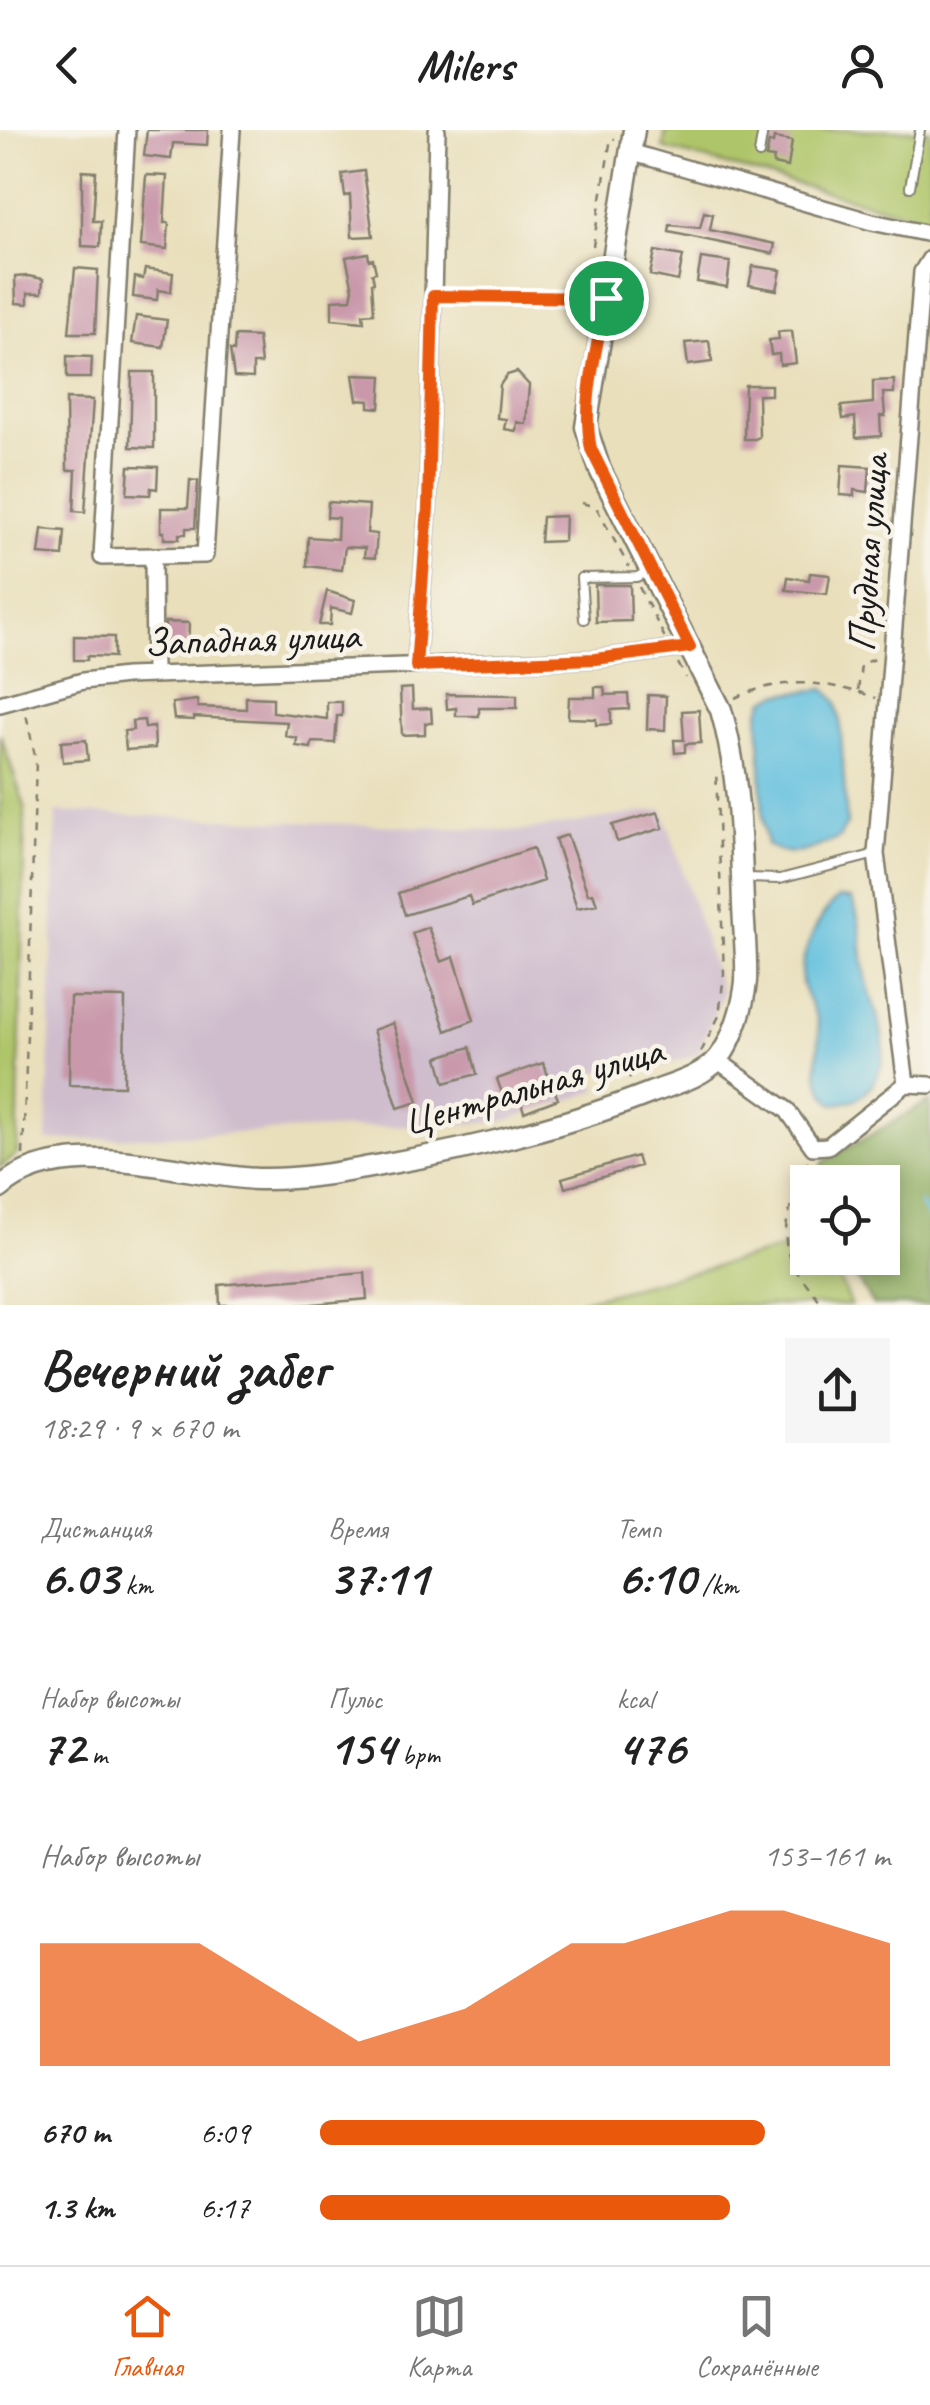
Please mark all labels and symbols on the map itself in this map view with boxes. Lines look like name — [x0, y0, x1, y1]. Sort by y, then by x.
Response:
pin — [564, 256, 649, 341]
street label: Прудная улица — [836, 449, 900, 653]
street label: Западная улица — [143, 610, 363, 668]
street label: Центральная улица — [397, 1024, 671, 1147]

